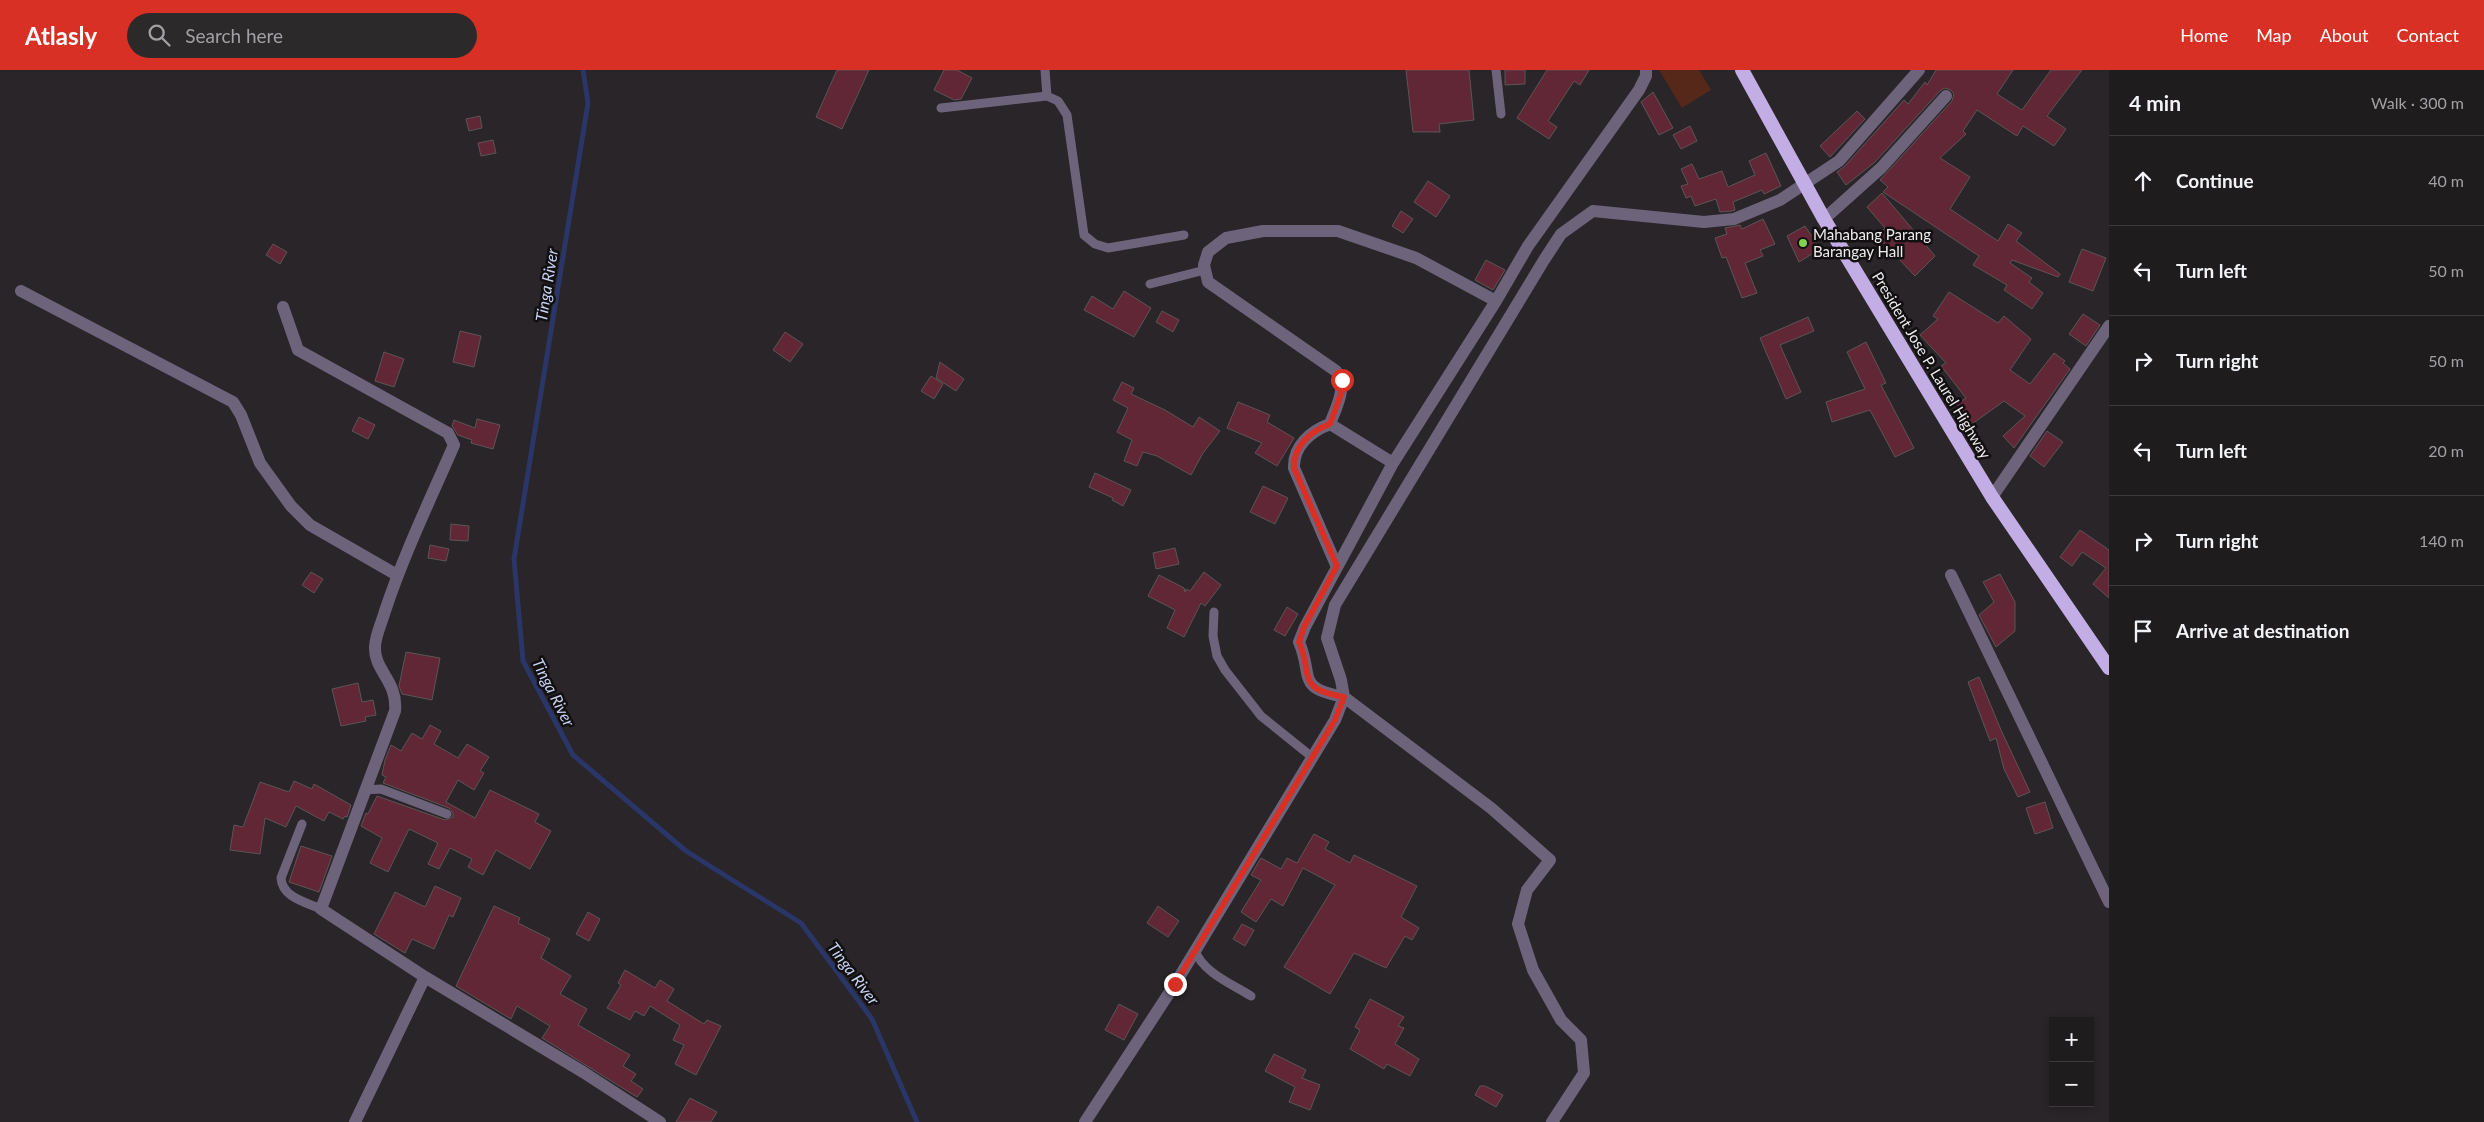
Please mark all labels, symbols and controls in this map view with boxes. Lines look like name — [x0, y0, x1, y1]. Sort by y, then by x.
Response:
search box — [127, 13, 477, 58]
text: Atlasly — [25, 21, 97, 50]
icon: search — [145, 21, 173, 49]
text: Search here — [185, 24, 283, 47]
text: Home — [2180, 24, 2228, 46]
text: Map — [2256, 24, 2292, 46]
text: About — [2320, 24, 2369, 46]
text: Contact — [2397, 24, 2459, 46]
text: 4 min — [2129, 90, 2181, 115]
text: Walk · 300 m — [2371, 93, 2464, 112]
icon: ahead — [2129, 167, 2157, 195]
text: Continue — [2176, 169, 2254, 192]
text: 40 m — [2428, 171, 2464, 190]
place label: Mahabang Parang Barangay Hall — [1813, 225, 1931, 260]
marker: Mahabang Parang Barangay Hall — [1797, 237, 1809, 249]
water label: Tinga River — [531, 247, 561, 323]
icon: left — [2129, 257, 2157, 285]
text: Turn left — [2176, 259, 2247, 282]
text: 50 m — [2428, 261, 2464, 280]
street label: President Jose P. Laurel Highway — [1869, 268, 1995, 462]
icon: right — [2129, 347, 2157, 375]
text: Turn right — [2176, 349, 2258, 372]
text: 50 m — [2428, 351, 2464, 370]
route start — [1331, 369, 1354, 392]
icon: left — [2129, 437, 2157, 465]
text: Turn left — [2176, 439, 2247, 462]
text: 20 m — [2428, 441, 2464, 460]
icon: right — [2129, 527, 2157, 555]
text: Turn right — [2176, 529, 2258, 552]
text: 140 m — [2419, 531, 2464, 550]
icon: arrive — [2129, 617, 2157, 645]
text: Arrive at destination — [2176, 619, 2349, 642]
water label: Tinga River — [529, 655, 579, 730]
water label: Tinga River — [824, 938, 884, 1009]
route end — [1164, 973, 1187, 996]
map controls — [2049, 1017, 2094, 1107]
button: + — [2049, 1017, 2094, 1062]
button: − — [2049, 1062, 2094, 1107]

